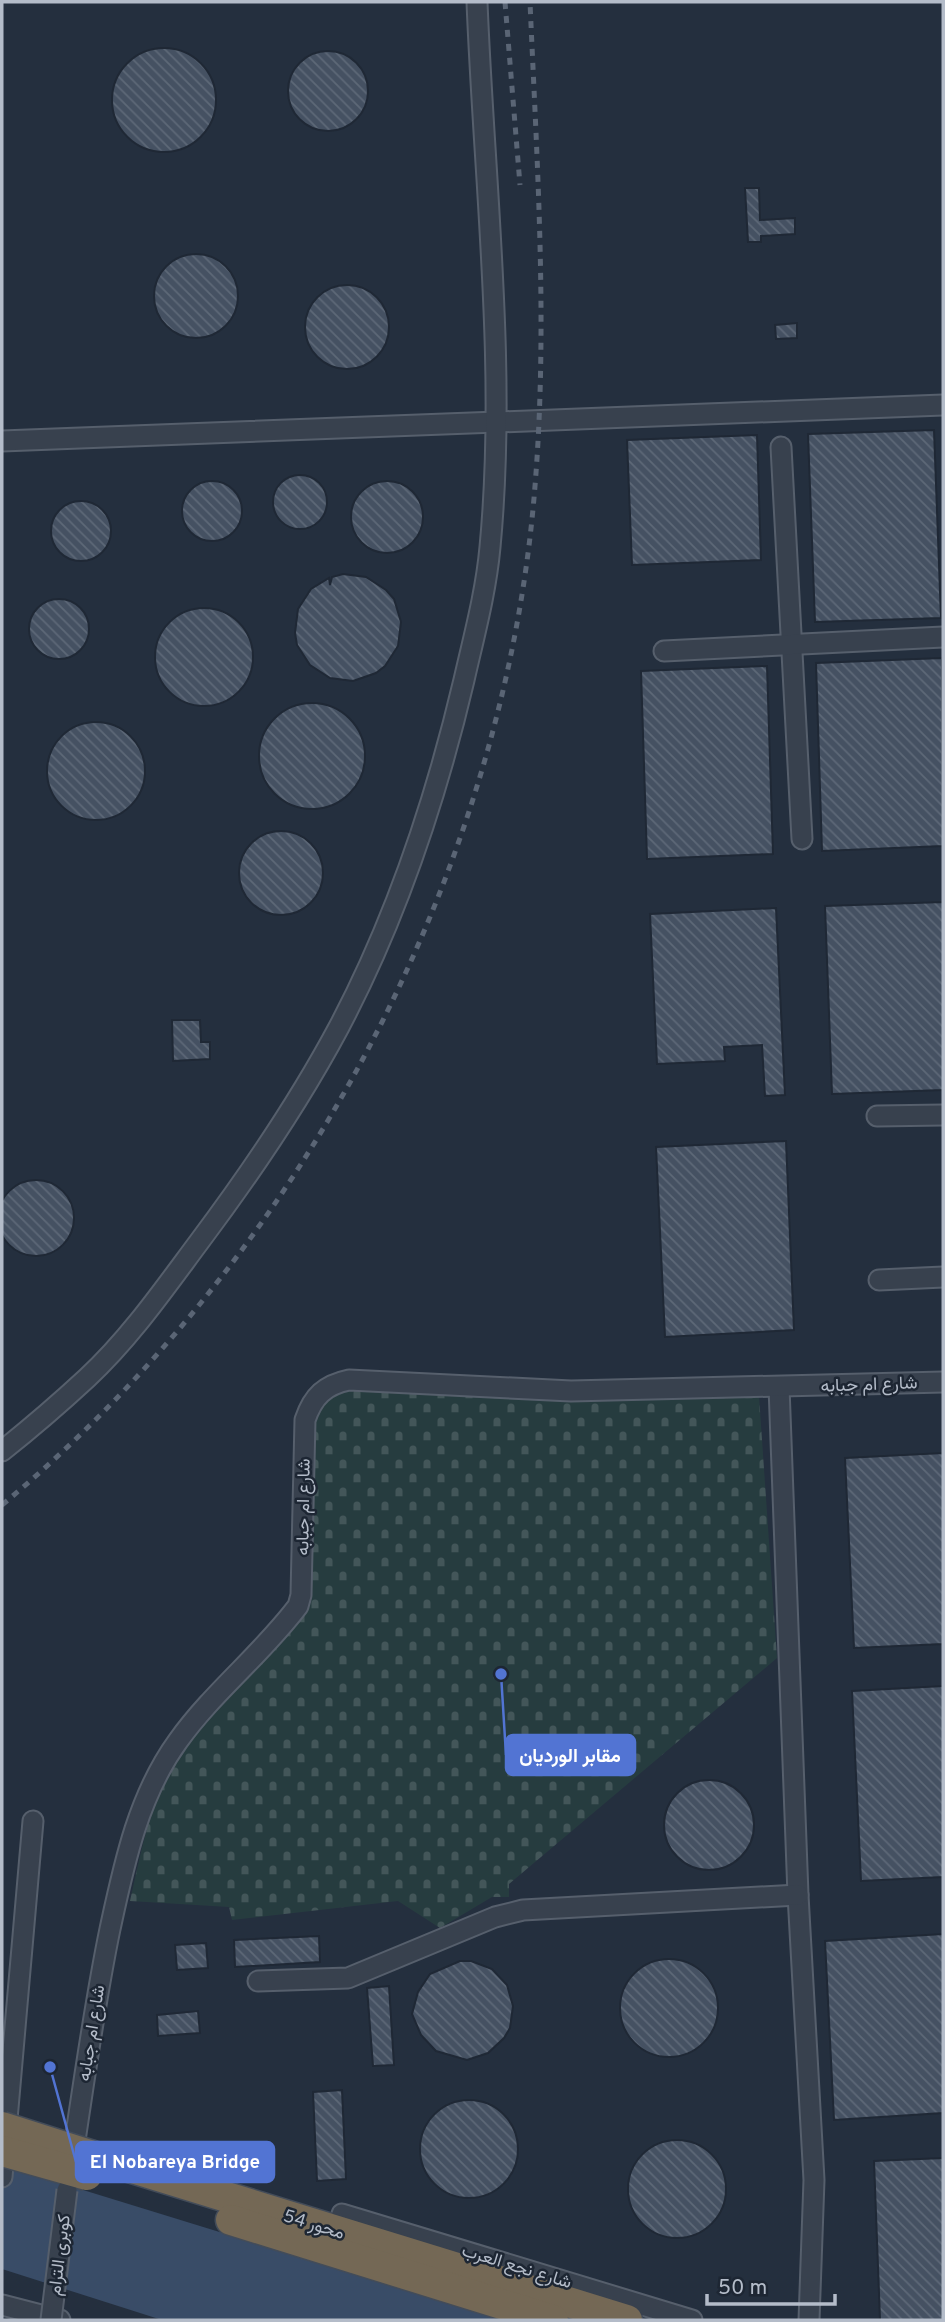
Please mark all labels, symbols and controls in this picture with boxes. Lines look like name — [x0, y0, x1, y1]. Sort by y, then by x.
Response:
street label: شارع ام جبابه — [820, 1372, 918, 1399]
street label: شارع ام جبابه — [292, 1458, 317, 1556]
callout: مقابر الورديان — [506, 1735, 635, 1775]
text: مقابر الورديان — [519, 1745, 621, 1769]
street label: شارع ام جبابه — [74, 1983, 111, 2083]
callout: El Nobareya Bridge — [76, 2142, 274, 2182]
text: El Nobareya Bridge — [90, 2151, 260, 2175]
street label: محور 54 — [280, 2205, 347, 2246]
street label: كوبرى الترام — [44, 2213, 77, 2297]
street label: شارع نجع العرب — [459, 2240, 574, 2295]
scale bar — [707, 2262, 835, 2306]
text: 50 m — [718, 2275, 767, 2302]

